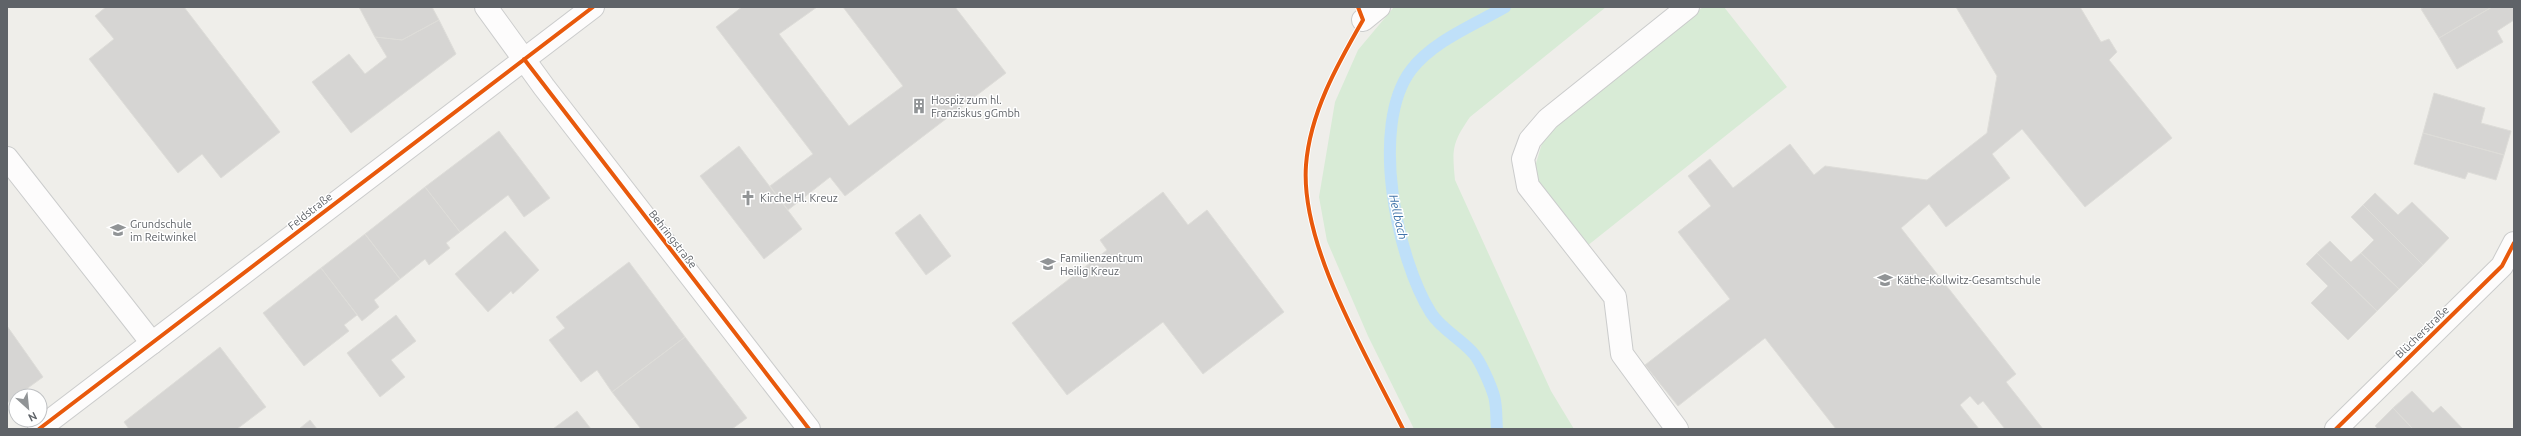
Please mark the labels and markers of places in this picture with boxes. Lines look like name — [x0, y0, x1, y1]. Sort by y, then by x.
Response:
place label: Hospiz zum hl. Franziskus gGmbh — [931, 94, 1020, 119]
building icon: Hospiz zum hl. Franziskus gGmbh — [910, 97, 928, 115]
church icon: Kirche Hl. Kreuz — [739, 189, 757, 207]
place label: Kirche Hl. Kreuz — [760, 192, 838, 204]
place label: Grundschule im Reitwinkel — [130, 218, 197, 243]
school or university icon: Grundschule im Reitwinkel — [109, 221, 127, 239]
place label: Familienzentrum Heilig Kreuz — [1060, 252, 1143, 277]
school or university icon: Familienzentrum Heilig Kreuz — [1039, 255, 1057, 273]
school or university icon: Käthe-Kollwitz-Gesamtschule — [1876, 271, 1894, 289]
place label: Käthe-Kollwitz-Gesamtschule — [1897, 274, 2041, 286]

